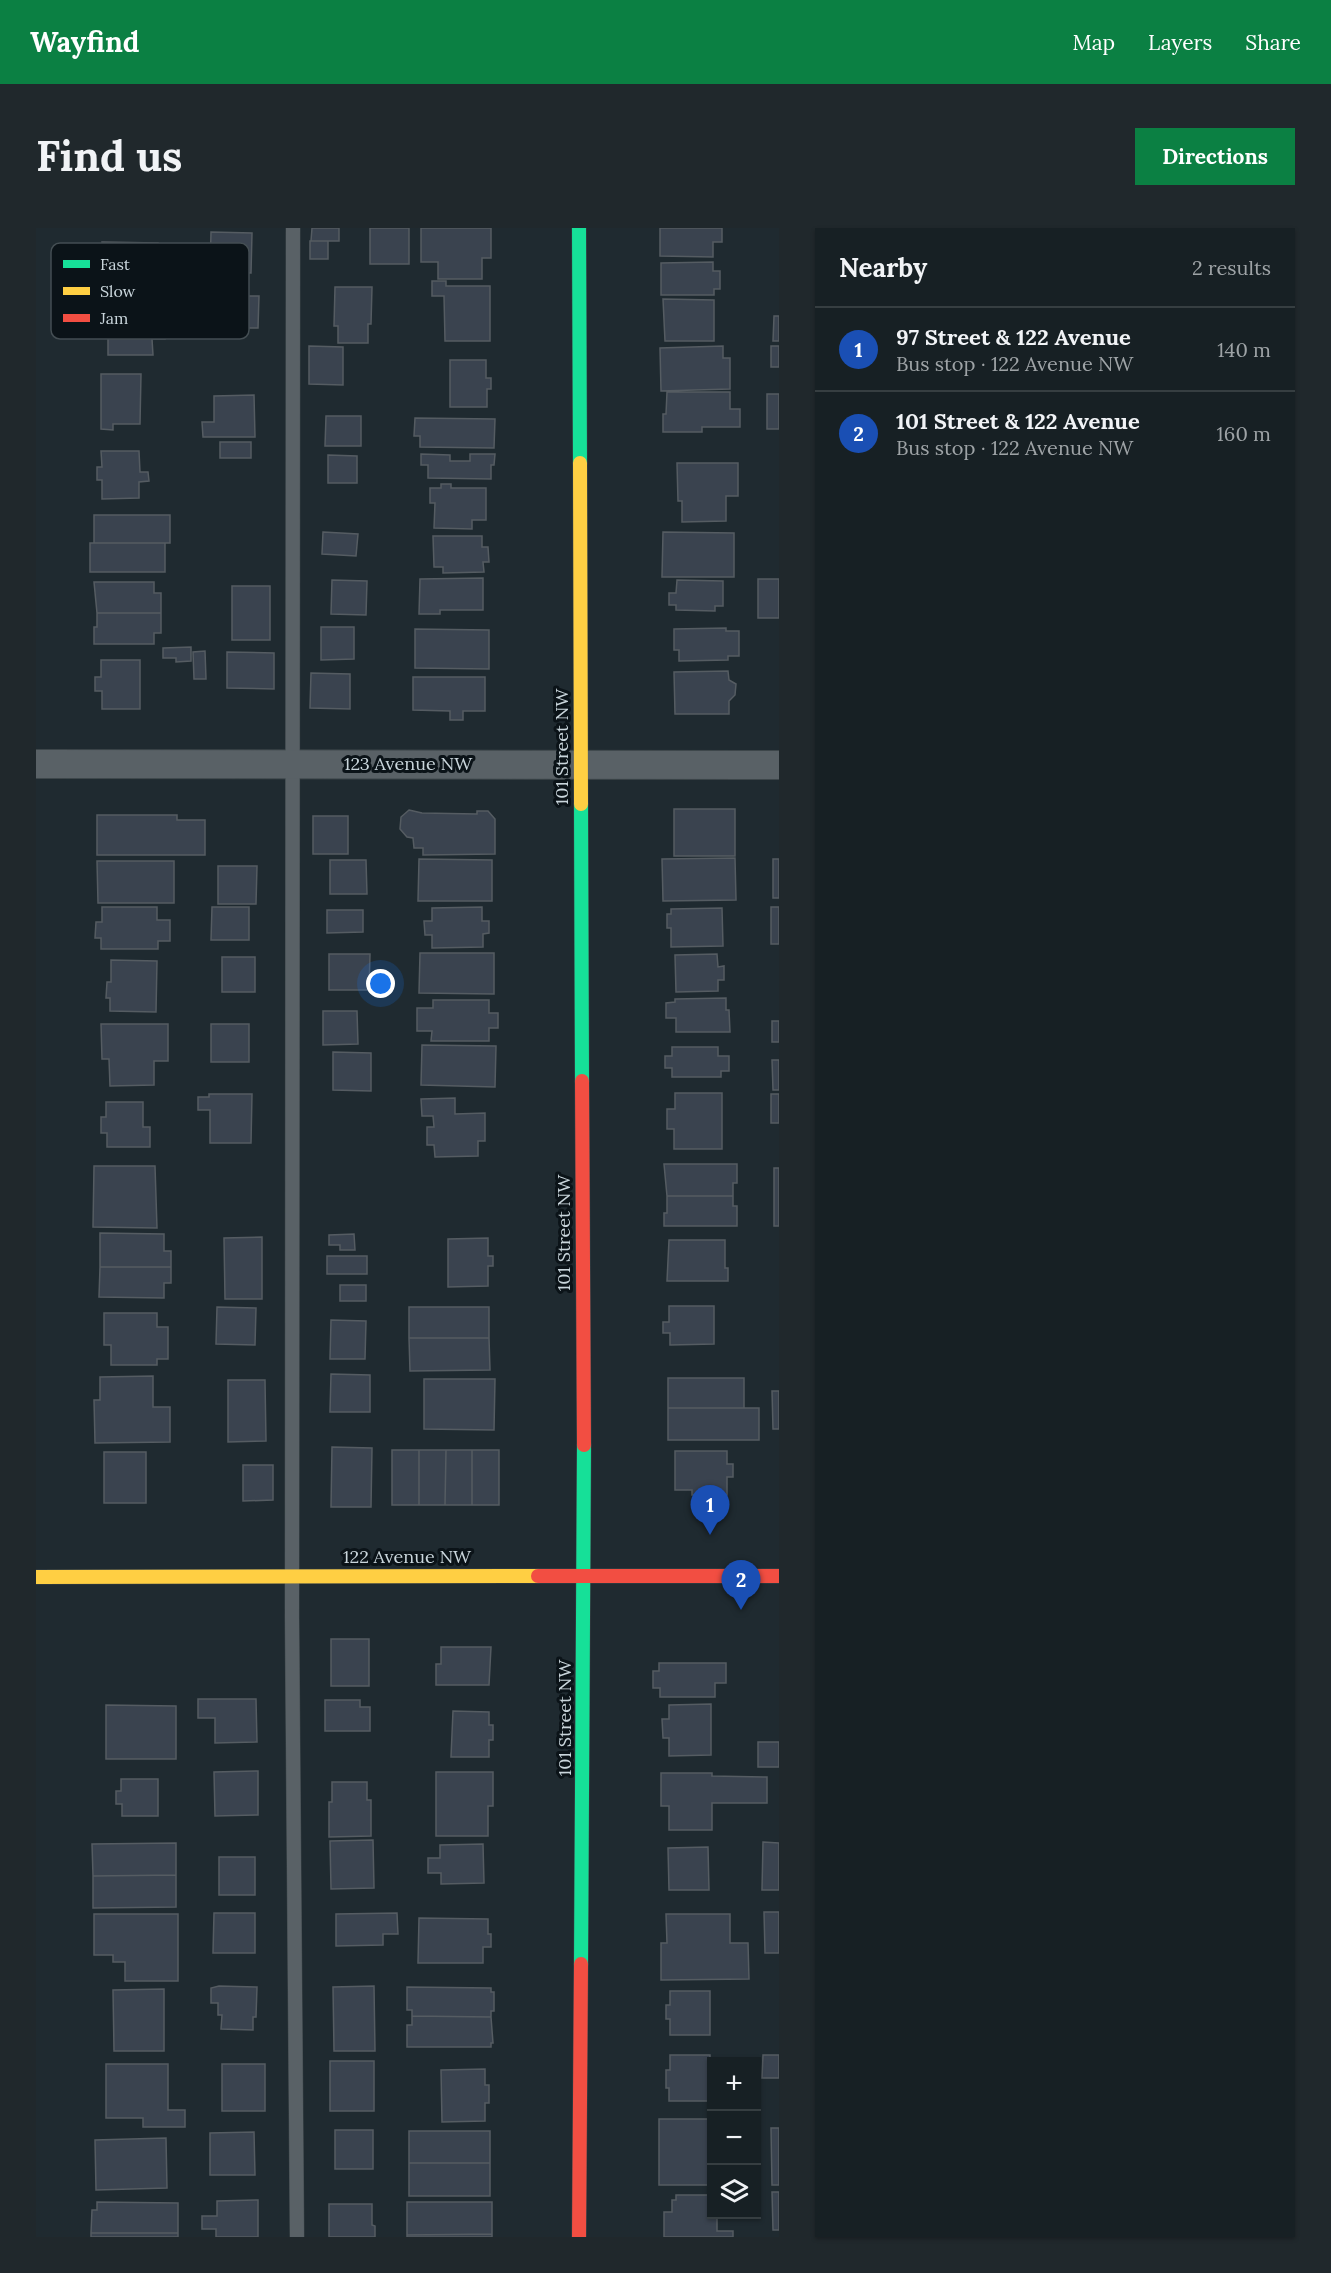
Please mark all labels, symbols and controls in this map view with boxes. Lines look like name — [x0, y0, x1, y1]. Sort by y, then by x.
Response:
text: Wayfind — [30, 24, 139, 60]
text: Map — [1072, 29, 1115, 56]
text: Layers — [1148, 29, 1212, 56]
text: Share — [1245, 29, 1301, 56]
button: Directions — [1135, 128, 1295, 185]
text: Find us — [36, 129, 182, 183]
legend — [51, 243, 249, 339]
text: Nearby — [839, 251, 927, 284]
text: Fast — [100, 254, 131, 274]
text: 2 results — [1192, 255, 1271, 280]
text: Slow — [100, 281, 136, 301]
text: Jam — [99, 308, 128, 328]
text: 97 Street & 122 Avenue — [896, 323, 1131, 351]
text: 1 — [854, 337, 863, 362]
text: 140 m — [1217, 337, 1271, 362]
text: Bus stop · 122 Avenue NW — [896, 351, 1133, 376]
text: 101 Street & 122 Avenue — [896, 407, 1140, 435]
text: 2 — [853, 421, 864, 446]
text: 160 m — [1217, 421, 1271, 446]
text: Bus stop · 122 Avenue NW — [896, 435, 1133, 460]
street label: 101 Street NW — [550, 688, 573, 805]
street label: 123 Avenue NW — [344, 752, 473, 775]
your location — [366, 969, 395, 998]
street label: 101 Street NW — [552, 1174, 575, 1291]
pin: 1 — [690, 1486, 730, 1535]
street label: 122 Avenue NW — [343, 1545, 472, 1568]
pin: 2 — [722, 1560, 760, 1610]
street label: 101 Street NW — [553, 1659, 576, 1776]
map controls — [707, 2057, 761, 2219]
button: + — [707, 2057, 761, 2111]
button: − — [707, 2111, 761, 2165]
button: layers — [707, 2165, 761, 2219]

